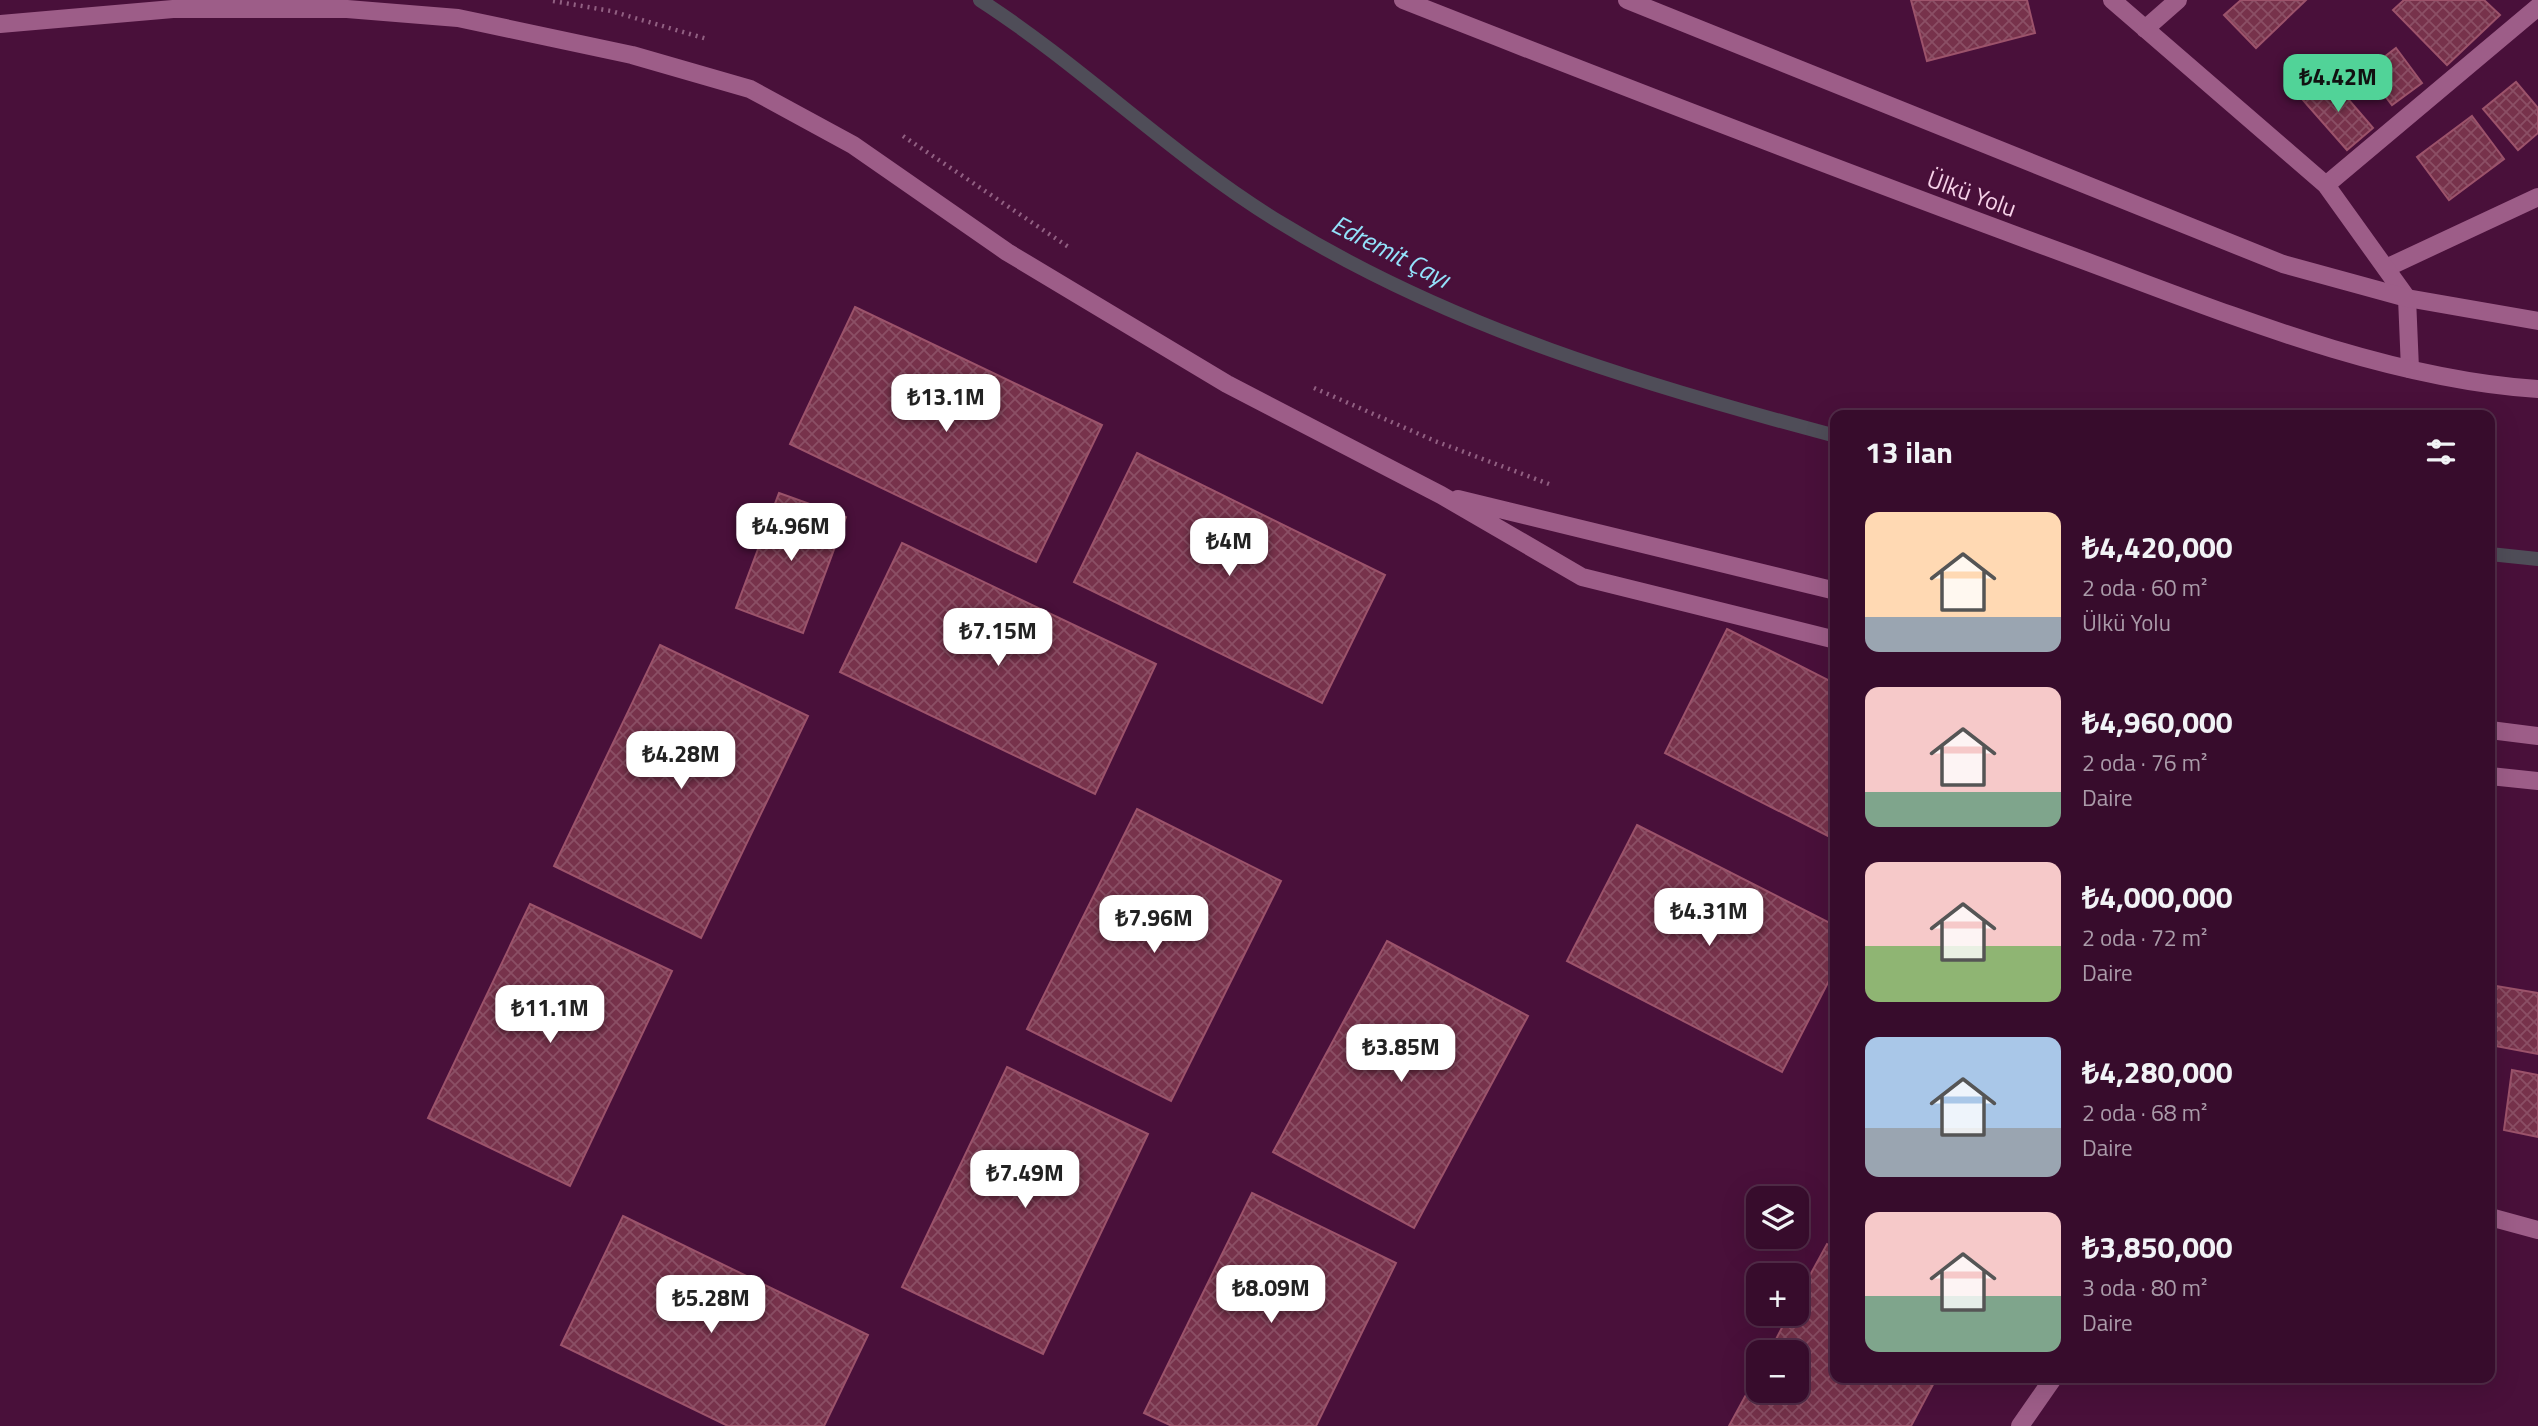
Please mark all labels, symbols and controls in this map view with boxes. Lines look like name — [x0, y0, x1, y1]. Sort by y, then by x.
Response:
pin: ₺4.42M — [2281, 54, 2395, 114]
text: ₺4.42M — [2299, 59, 2377, 94]
street label: Ülkü Yolu — [1922, 160, 2022, 226]
water label: Edremit Çayı — [1325, 205, 1458, 298]
pin: ₺13.1M — [889, 374, 1003, 434]
text: ₺13.1M — [907, 379, 985, 414]
text: 13 ilan — [1865, 429, 1953, 475]
icon: filters — [2422, 433, 2460, 471]
pin: ₺4.96M — [734, 504, 848, 563]
text: ₺4.96M — [752, 508, 830, 543]
pin: ₺4M — [1195, 518, 1263, 578]
text: ₺4M — [1206, 523, 1252, 558]
text: ₺4,420,000 — [2082, 524, 2233, 570]
icon: home — [1921, 540, 2005, 624]
text: 2 oda · 60 m² — [2082, 570, 2207, 605]
text: Ülkü Yolu — [2082, 605, 2171, 640]
pin: ₺7.15M — [941, 608, 1055, 668]
text: ₺7.15M — [959, 613, 1037, 648]
text: ₺4,960,000 — [2082, 699, 2233, 745]
icon: home — [1921, 715, 2005, 799]
pin: ₺4.28M — [624, 732, 738, 791]
text: ₺4.28M — [642, 736, 720, 771]
text: 2 oda · 76 m² — [2082, 745, 2207, 780]
text: Daire — [2082, 780, 2133, 815]
text: ₺4,000,000 — [2082, 874, 2233, 920]
pin: ₺4.31M — [1652, 888, 1766, 948]
icon: home — [1921, 890, 2005, 974]
text: ₺4.31M — [1670, 893, 1748, 928]
pin: ₺7.96M — [1097, 895, 1211, 955]
text: ₺7.96M — [1115, 900, 1193, 935]
text: 2 oda · 72 m² — [2082, 920, 2207, 955]
text: Daire — [2082, 955, 2133, 990]
pin: ₺11.1M — [493, 986, 607, 1045]
text: ₺11.1M — [511, 990, 589, 1025]
pin: ₺3.85M — [1344, 1024, 1458, 1084]
text: ₺3.85M — [1362, 1029, 1440, 1064]
text: ₺4,280,000 — [2082, 1049, 2233, 1095]
icon: home — [1921, 1065, 2005, 1149]
text: 2 oda · 68 m² — [2082, 1095, 2207, 1130]
text: Daire — [2082, 1130, 2133, 1165]
pin: ₺7.49M — [968, 1150, 1082, 1210]
text: ₺7.49M — [986, 1155, 1064, 1190]
map controls — [1746, 1186, 1809, 1403]
button: layers — [1746, 1186, 1809, 1249]
text: ₺3,850,000 — [2082, 1224, 2233, 1270]
icon: home — [1921, 1240, 2005, 1324]
button: + — [1746, 1263, 1809, 1326]
pin: ₺8.09M — [1214, 1266, 1328, 1325]
text: ₺8.09M — [1232, 1270, 1310, 1305]
text: 3 oda · 80 m² — [2082, 1270, 2207, 1305]
pin: ₺5.28M — [654, 1276, 768, 1335]
text: ₺5.28M — [672, 1280, 750, 1315]
text: Daire — [2082, 1305, 2133, 1340]
button: − — [1746, 1340, 1809, 1403]

